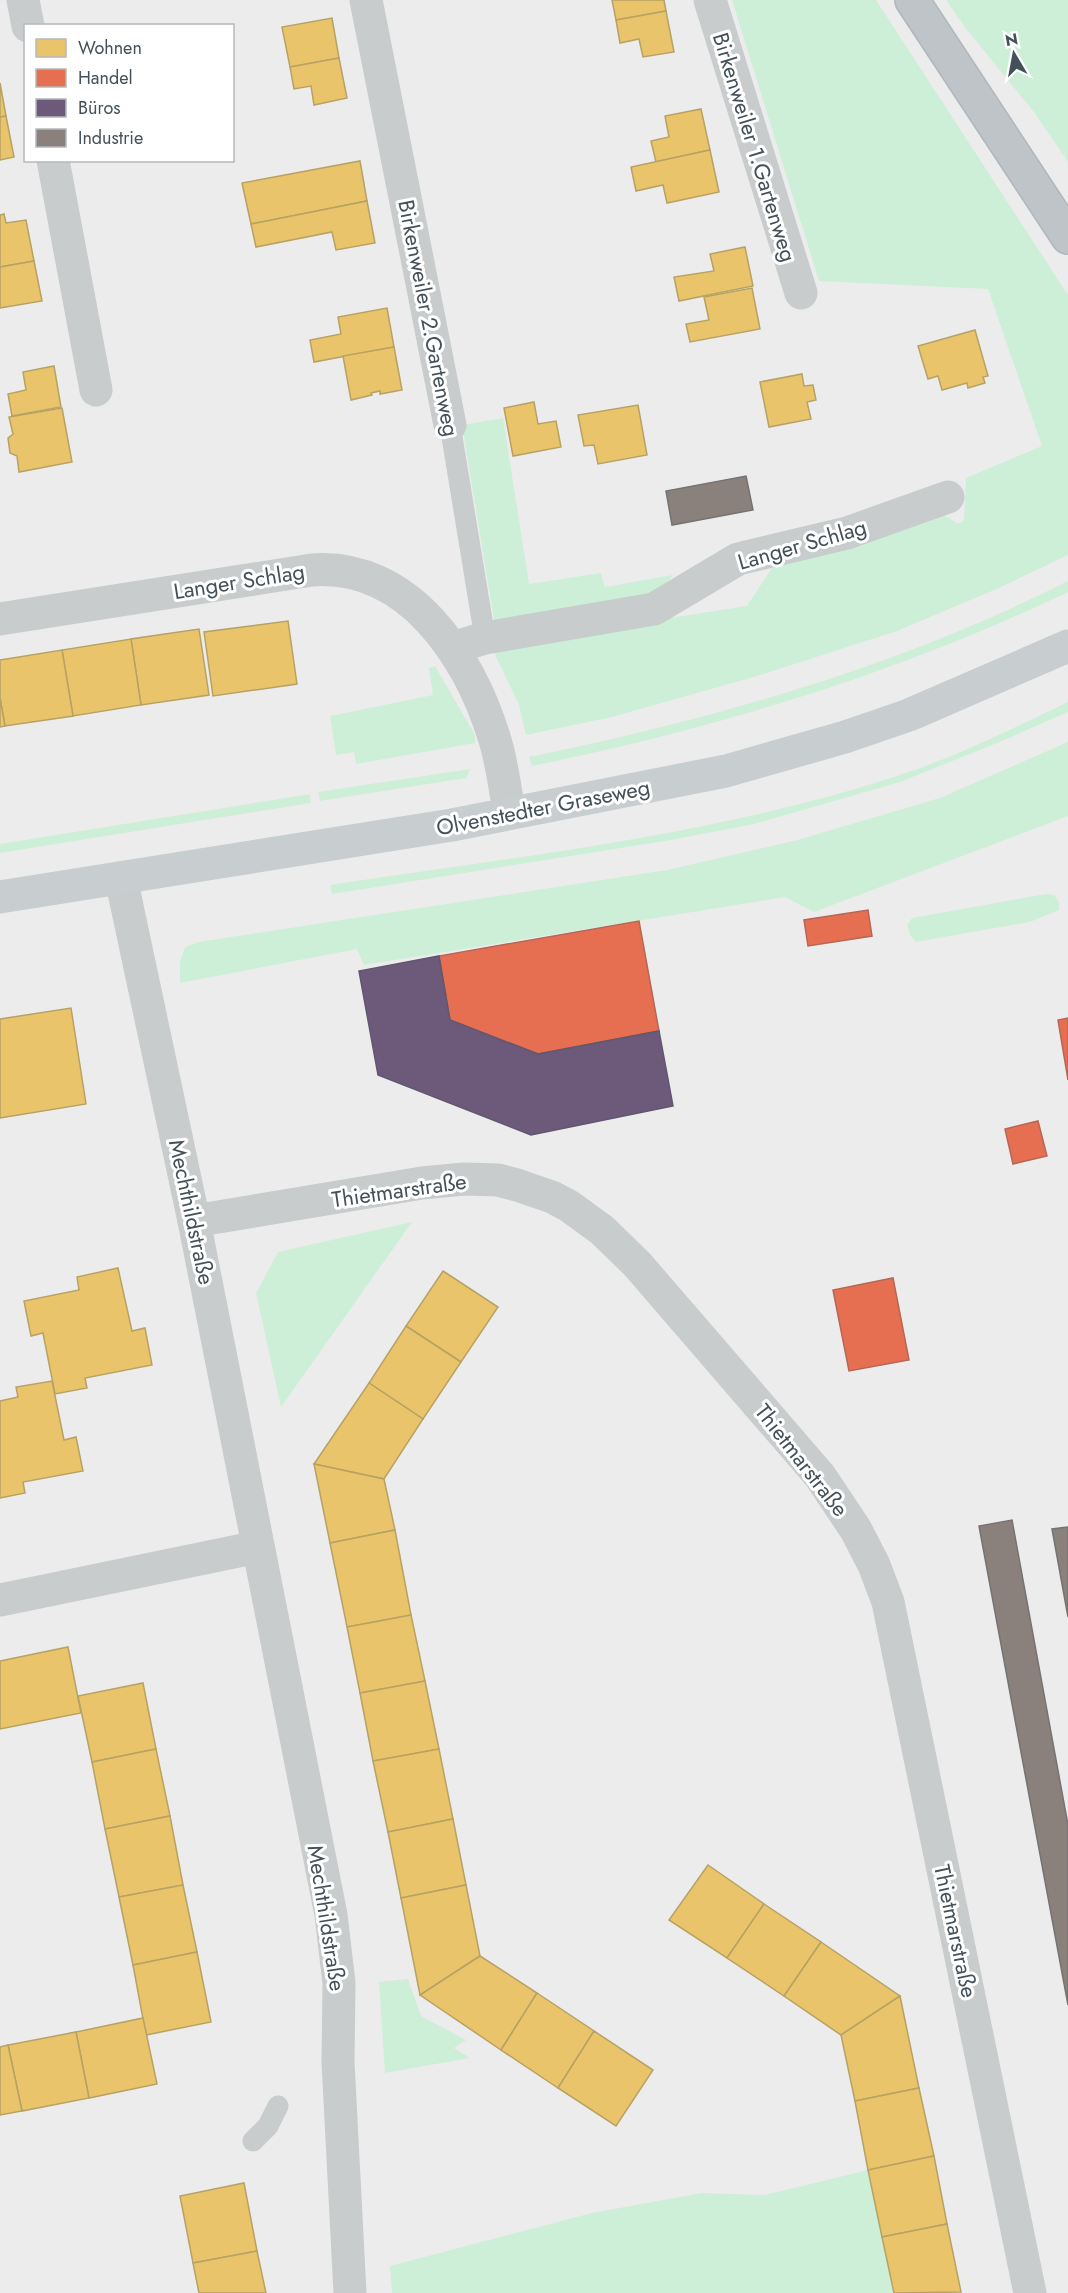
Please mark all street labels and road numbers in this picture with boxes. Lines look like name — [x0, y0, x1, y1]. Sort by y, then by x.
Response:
street label: Birkenweiler 1.Gartenweg — [705, 28, 805, 266]
street label: Birkenweiler 2.Gartenweg — [390, 197, 468, 439]
street label: Langer Schlag — [734, 510, 870, 578]
street label: Langer Schlag — [171, 555, 307, 607]
street label: Olvenstedter Graseweg — [433, 771, 653, 843]
street label: Mechthildstraße — [161, 1137, 223, 1287]
street label: Thietmarstraße — [330, 1165, 468, 1215]
street label: Thietmarstraße — [748, 1397, 856, 1523]
street label: Mechthildstraße — [300, 1843, 354, 1993]
street label: Thietmarstraße — [926, 1861, 986, 2001]

